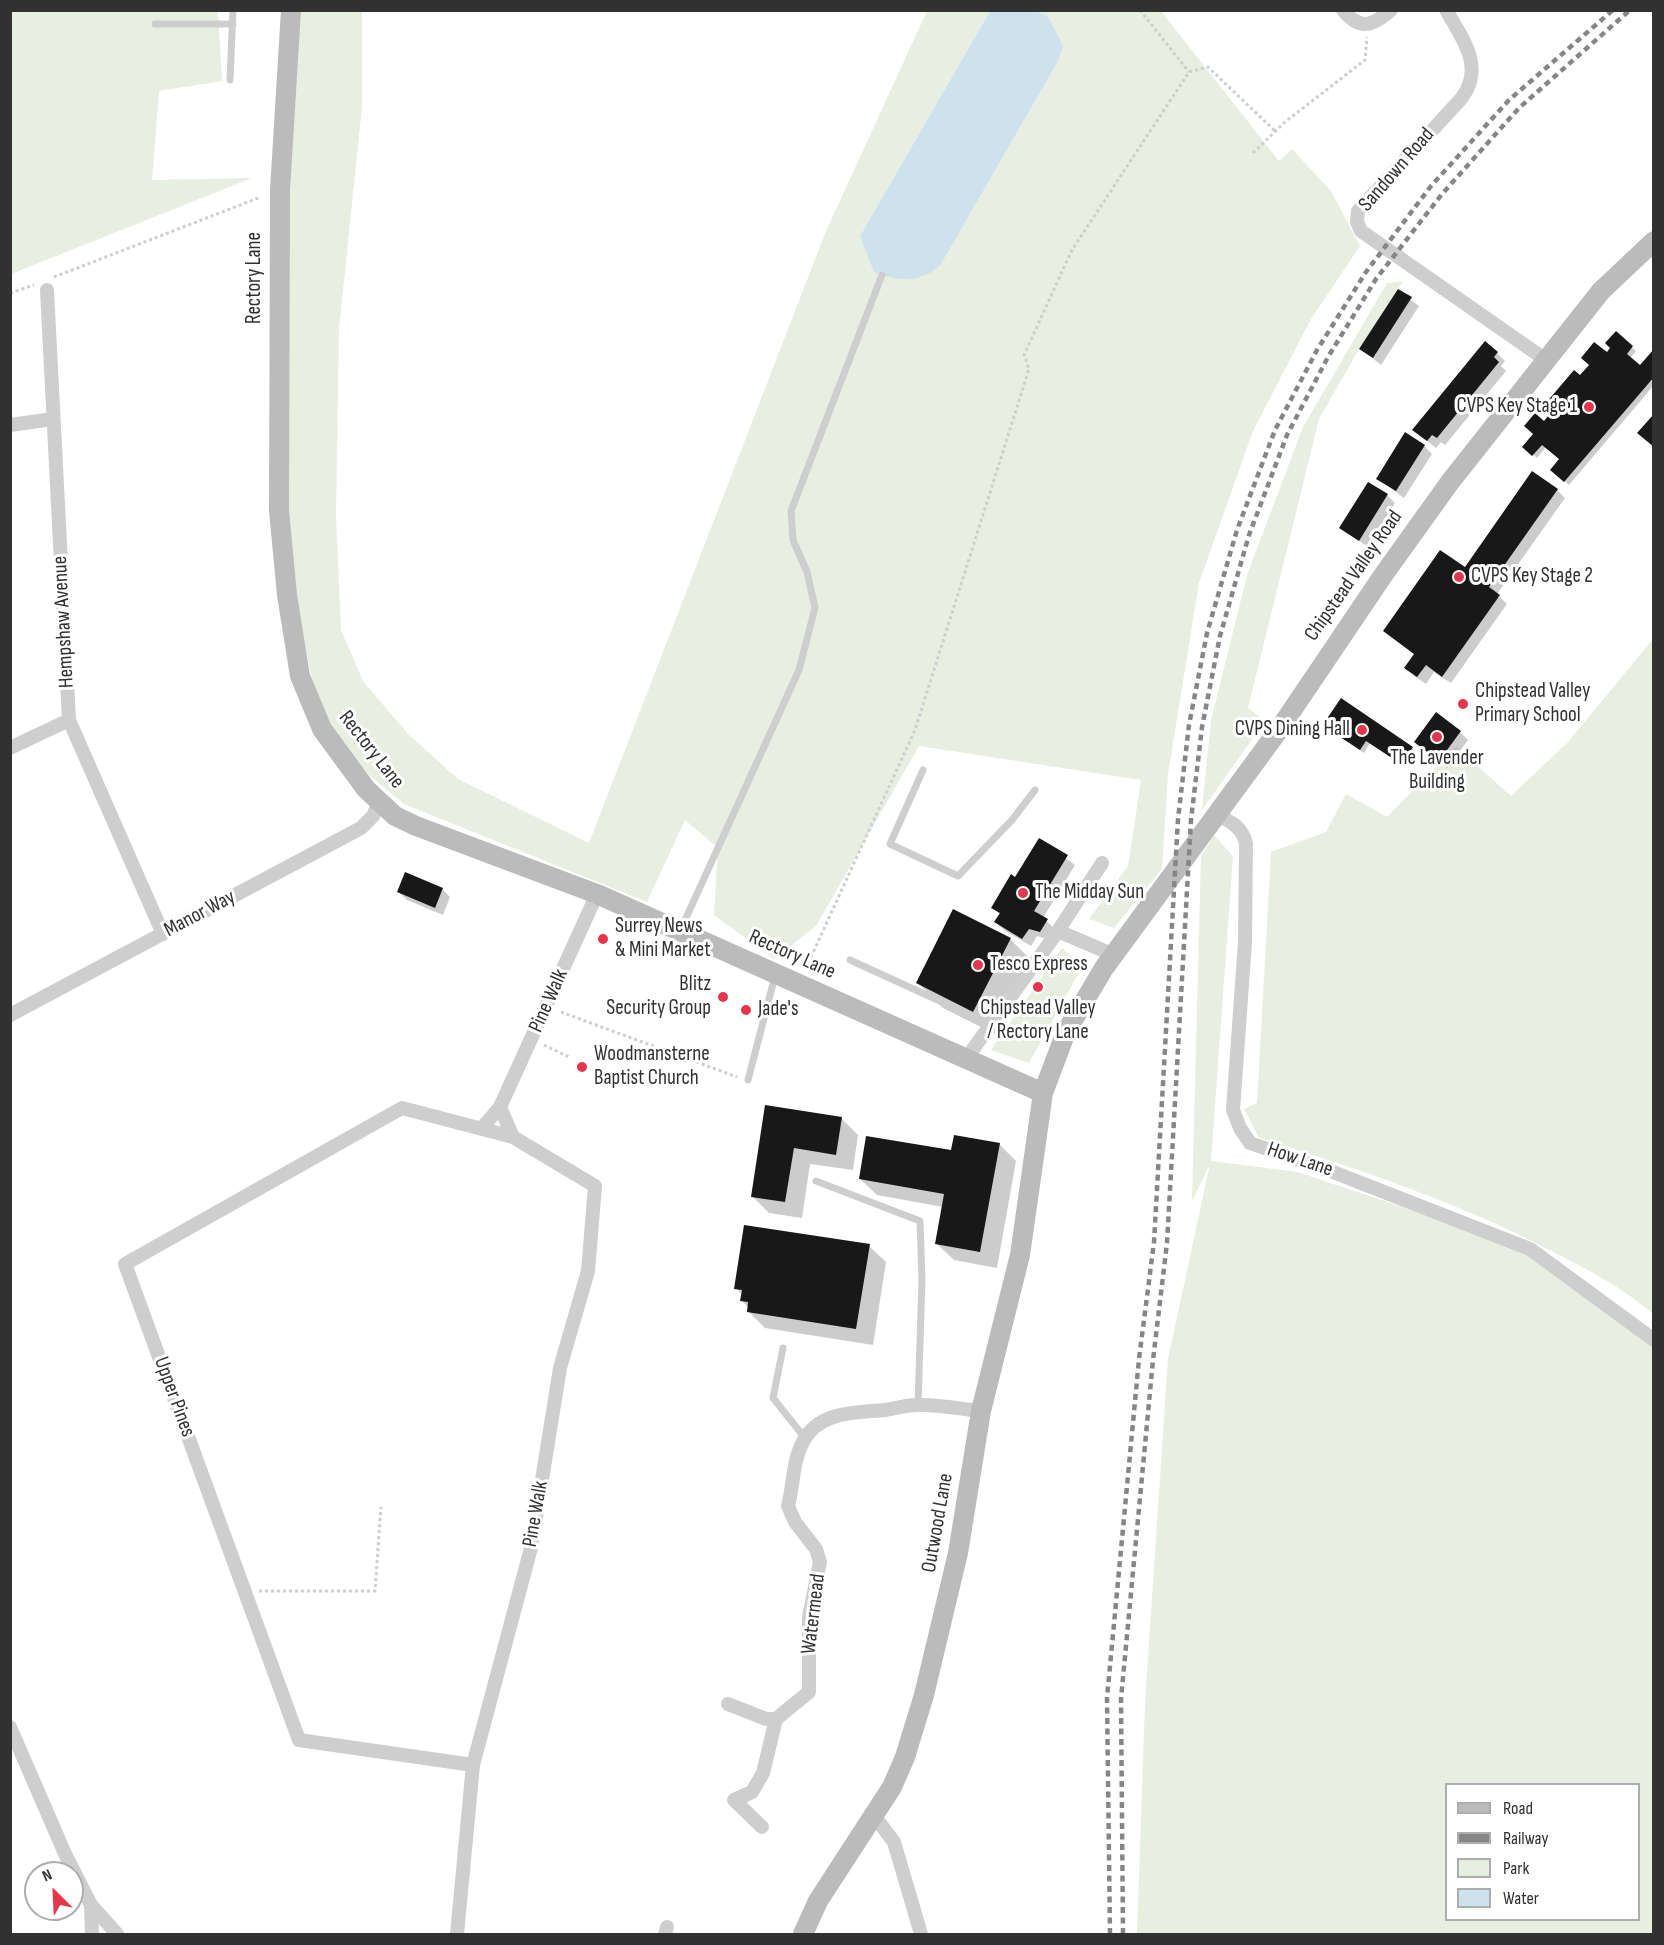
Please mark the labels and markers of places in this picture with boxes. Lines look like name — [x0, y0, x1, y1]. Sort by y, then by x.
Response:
place label: CVPS Key Stage 1 — [1456, 394, 1577, 420]
marker: CVPS Key Stage 1 — [1582, 400, 1596, 414]
place label: CVPS Key Stage 2 — [1471, 564, 1593, 590]
marker: CVPS Key Stage 2 — [1452, 570, 1466, 584]
place label: Chipstead Valley Primary School — [1475, 679, 1590, 729]
marker: Chipstead Valley Primary School — [1456, 697, 1470, 711]
place label: CVPS Dining Hall — [1235, 717, 1350, 743]
marker: CVPS Dining Hall — [1355, 723, 1369, 737]
marker: The Lavender Building — [1430, 730, 1444, 744]
place label: The Lavender Building — [1390, 746, 1484, 796]
place label: The Midday Sun — [1035, 880, 1144, 906]
marker: The Midday Sun — [1016, 886, 1030, 900]
place label: Surrey News & Mini Market — [615, 914, 711, 964]
marker: Surrey News & Mini Market — [596, 932, 610, 946]
place label: Tesco Express — [990, 952, 1088, 978]
marker: Tesco Express — [971, 958, 985, 972]
place label: Blitz Security Group — [606, 972, 711, 1022]
marker: Chipstead Valley / Rectory Lane — [1031, 980, 1045, 994]
marker: Blitz Security Group — [716, 990, 730, 1004]
place label: Chipstead Valley / Rectory Lane — [980, 996, 1096, 1046]
place label: Jade's — [758, 997, 798, 1023]
marker: Jade's — [739, 1003, 753, 1017]
place label: Woodmansterne Baptist Church — [594, 1042, 710, 1092]
marker: Woodmansterne Baptist Church — [575, 1060, 589, 1074]

